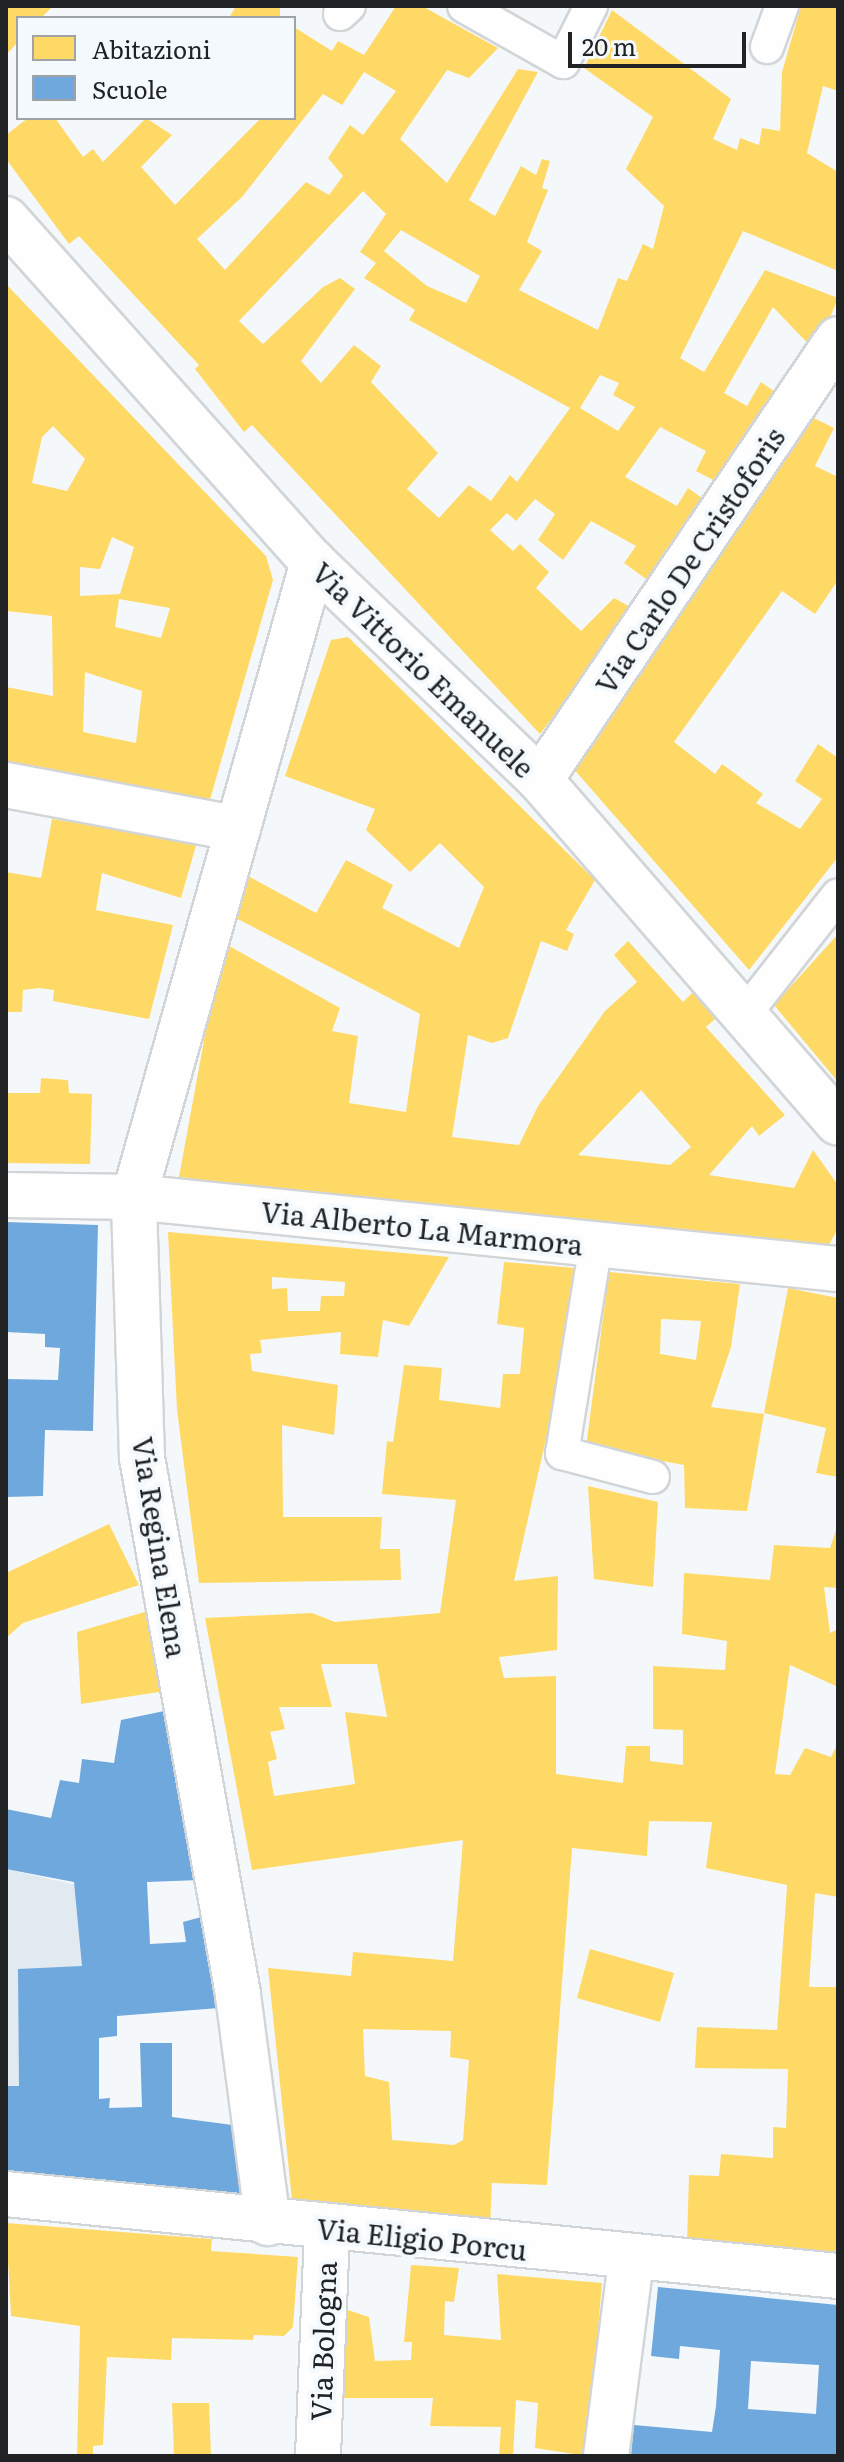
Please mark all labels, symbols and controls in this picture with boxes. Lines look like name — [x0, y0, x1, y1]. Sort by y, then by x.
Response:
legend — [16, 16, 296, 120]
scale bar — [572, 16, 750, 66]
text: 20 m — [582, 28, 636, 63]
text: Abitazioni — [92, 31, 211, 66]
text: Scuole — [92, 71, 168, 106]
street label: Via Carlo De Cristoforis — [587, 421, 791, 699]
street label: Via Vittorio Emanuele — [306, 554, 542, 784]
street label: Via Alberto La Marmora — [259, 1193, 585, 1261]
street label: Via Regina Elena — [127, 1434, 195, 1660]
street label: Via Eligio Porcu — [315, 2210, 529, 2266]
street label: Via Bologna — [302, 2261, 342, 2421]

